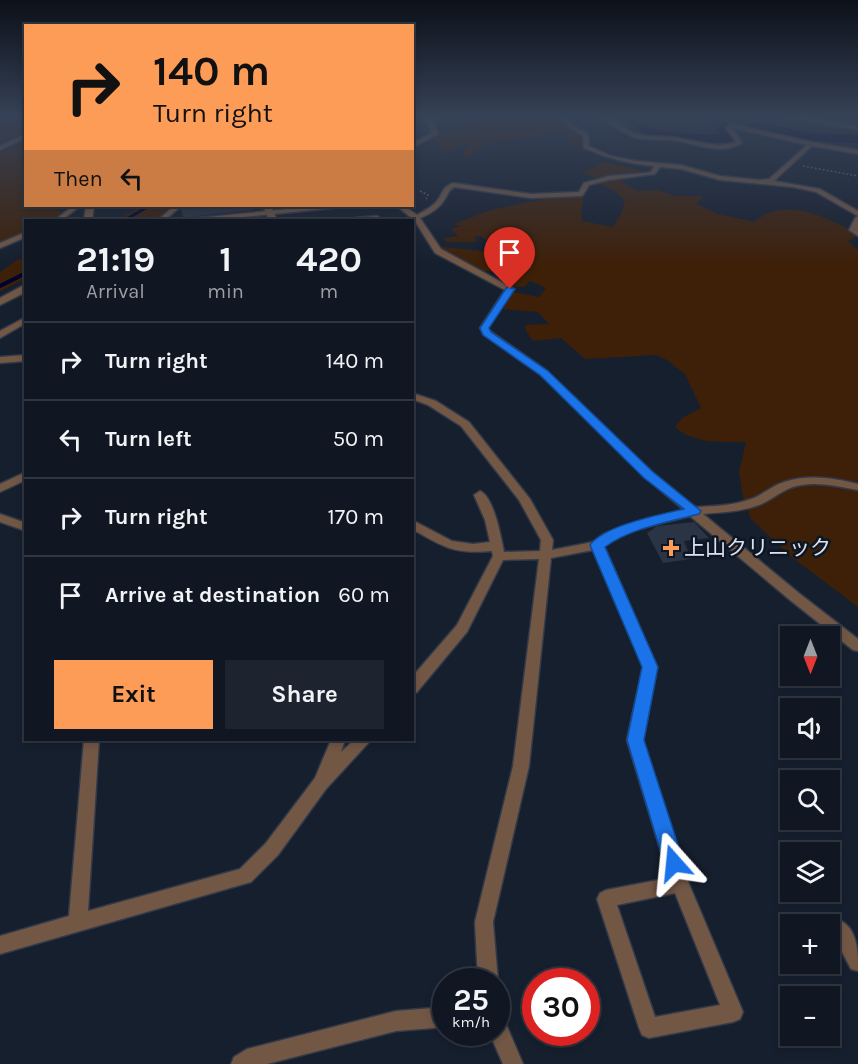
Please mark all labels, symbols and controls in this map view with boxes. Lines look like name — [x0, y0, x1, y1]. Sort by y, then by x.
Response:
text: 140 m — [153, 46, 270, 96]
icon: right — [54, 48, 132, 126]
text: Turn right — [153, 97, 273, 129]
icon: left — [115, 162, 148, 195]
text: Then — [54, 166, 103, 192]
pin — [484, 227, 535, 289]
icon: arrive — [493, 236, 526, 269]
text: 21:19 — [76, 238, 155, 280]
text: 1 — [219, 238, 232, 280]
text: 420 — [296, 238, 362, 280]
text: Arrival — [86, 280, 145, 303]
text: min — [207, 280, 244, 303]
text: m — [320, 280, 338, 303]
icon: right — [54, 345, 87, 378]
text: Turn right — [105, 348, 208, 374]
text: 140 m — [326, 348, 384, 374]
icon: left — [54, 423, 87, 456]
text: Turn left — [105, 426, 192, 452]
text: 50 m — [333, 426, 384, 452]
icon: right — [54, 501, 87, 534]
text: Turn right — [105, 504, 208, 530]
text: 170 m — [328, 504, 384, 530]
place label: 上山クリニック — [684, 536, 831, 560]
marker: 上山クリニック — [662, 539, 680, 557]
icon: arrive — [54, 579, 87, 612]
text: Arrive at destination — [105, 582, 320, 608]
text: 60 m — [338, 582, 390, 608]
north arrow — [780, 626, 840, 686]
map controls — [780, 626, 840, 1046]
button: Exit — [54, 660, 213, 729]
button: Share — [225, 660, 384, 729]
button: sound — [780, 698, 840, 758]
button: search — [780, 770, 840, 830]
position arrow — [642, 831, 706, 895]
button: layers — [780, 842, 840, 902]
button: + — [780, 914, 840, 974]
speed limit sign: 30 — [522, 968, 600, 1046]
text: 25 — [453, 982, 489, 1018]
button: − — [780, 986, 840, 1046]
text: km/h — [452, 1013, 490, 1031]

